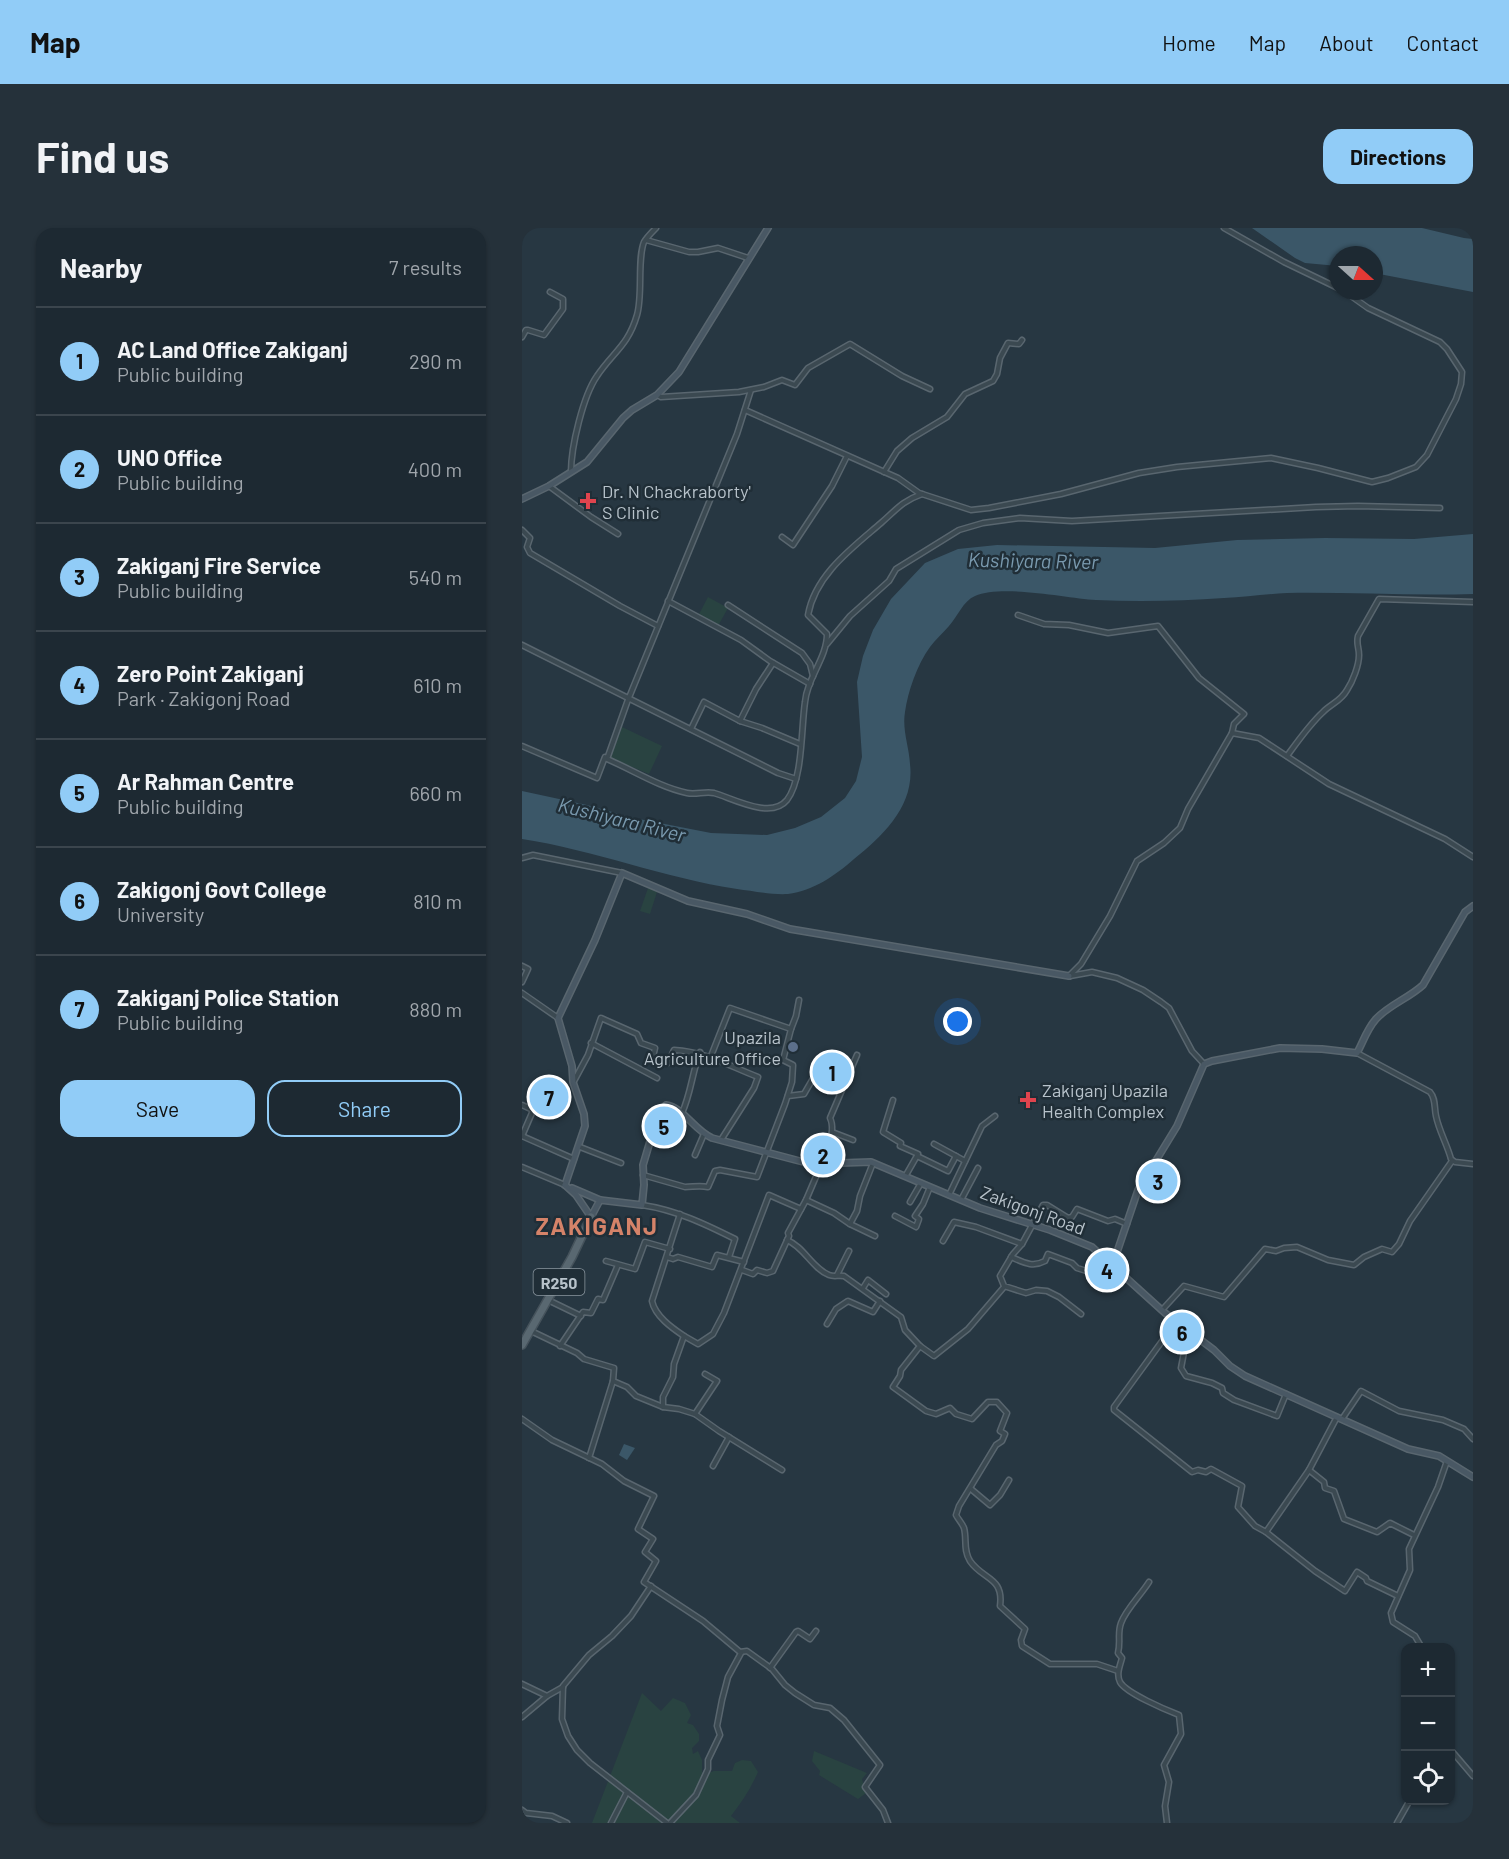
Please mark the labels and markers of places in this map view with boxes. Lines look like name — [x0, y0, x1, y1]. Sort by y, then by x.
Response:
place label: Dr. N Chackraborty' S Clinic — [602, 480, 751, 523]
marker: Dr. N Chackraborty' S Clinic — [579, 492, 597, 510]
place label: Upazila Agriculture Office — [644, 1026, 781, 1069]
marker: Upazila Agriculture Office — [786, 1040, 800, 1054]
pin: 1 — [812, 1050, 852, 1094]
pin: 7 — [530, 1074, 568, 1120]
place label: Zakiganj Upazila Health Complex — [1042, 1079, 1168, 1122]
marker: Zakiganj Upazila Health Complex — [1019, 1091, 1037, 1109]
pin: 5 — [644, 1104, 684, 1148]
pin: 2 — [804, 1132, 842, 1178]
pin: 3 — [1138, 1158, 1178, 1204]
pin: 4 — [1088, 1248, 1126, 1292]
pin: 6 — [1162, 1310, 1202, 1354]

